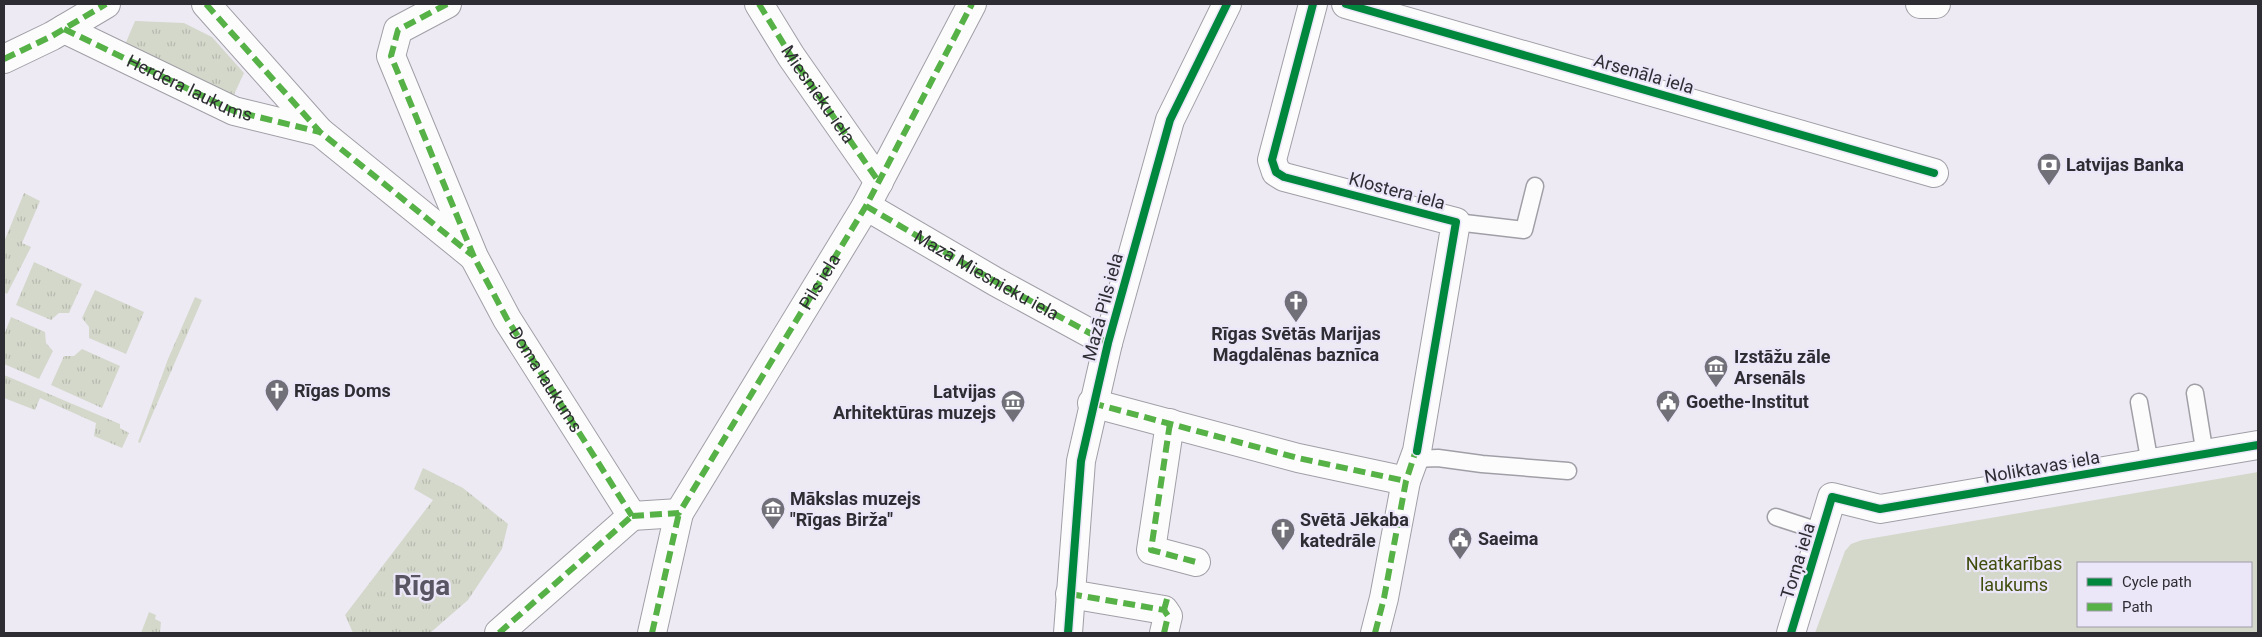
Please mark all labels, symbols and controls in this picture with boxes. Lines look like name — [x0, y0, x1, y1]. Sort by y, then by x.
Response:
street label: Miesnieku iela — [777, 41, 860, 147]
street label: Arsenāla iela — [1592, 49, 1697, 98]
street label: Herdera laukums — [123, 50, 255, 125]
bank icon: Latvijas Banka — [2036, 152, 2062, 186]
place label: Latvijas Banka — [2066, 154, 2184, 175]
street label: Klostera iela — [1347, 168, 1448, 213]
street label: Mazā Miesnieku iela — [910, 225, 1063, 324]
street label: Pils iela — [794, 249, 845, 313]
street label: Mazā Pils iela — [1078, 251, 1127, 363]
church icon: Rīgas Svētās Marijas Magdalēnas baznīca — [1283, 289, 1309, 323]
street label: Doma laukums — [505, 323, 587, 436]
place label: Rīgas Svētās Marijas Magdalēnas baznīca — [1211, 323, 1381, 365]
place label: Izstāžu zāle Arsenāls — [1734, 346, 1831, 388]
museum icon: Izstāžu zāle Arsenāls — [1703, 354, 1729, 388]
church icon: Rīgas Doms — [264, 378, 290, 412]
place label: Rīgas Doms — [294, 380, 391, 401]
place label: Latvijas Arhitektūras muzejs — [833, 381, 996, 423]
museum icon: Latvijas Arhitektūras muzejs — [1000, 389, 1026, 423]
public building icon: Goethe-Institut — [1655, 389, 1681, 423]
place label: Goethe-Institut — [1686, 391, 1809, 412]
street label: Noliktavas iela — [1983, 446, 2101, 487]
place label: Mākslas muzejs "Rīgas Birža" — [790, 488, 921, 530]
museum icon: Mākslas muzejs "Rīgas Birža" — [760, 496, 786, 530]
place label: Svētā Jēkaba katedrāle — [1300, 509, 1409, 551]
church icon: Svētā Jēkaba katedrāle — [1270, 517, 1296, 551]
street label: Torņa iela — [1776, 520, 1820, 602]
public building icon: Saeima — [1447, 526, 1473, 560]
place label: Saeima — [1478, 528, 1539, 549]
park label: Neatkarības laukums — [1966, 553, 2062, 595]
legend — [2077, 562, 2252, 627]
district label: Rīga — [394, 569, 450, 602]
text: Cycle path — [2122, 573, 2192, 591]
text: Path — [2122, 598, 2153, 616]

